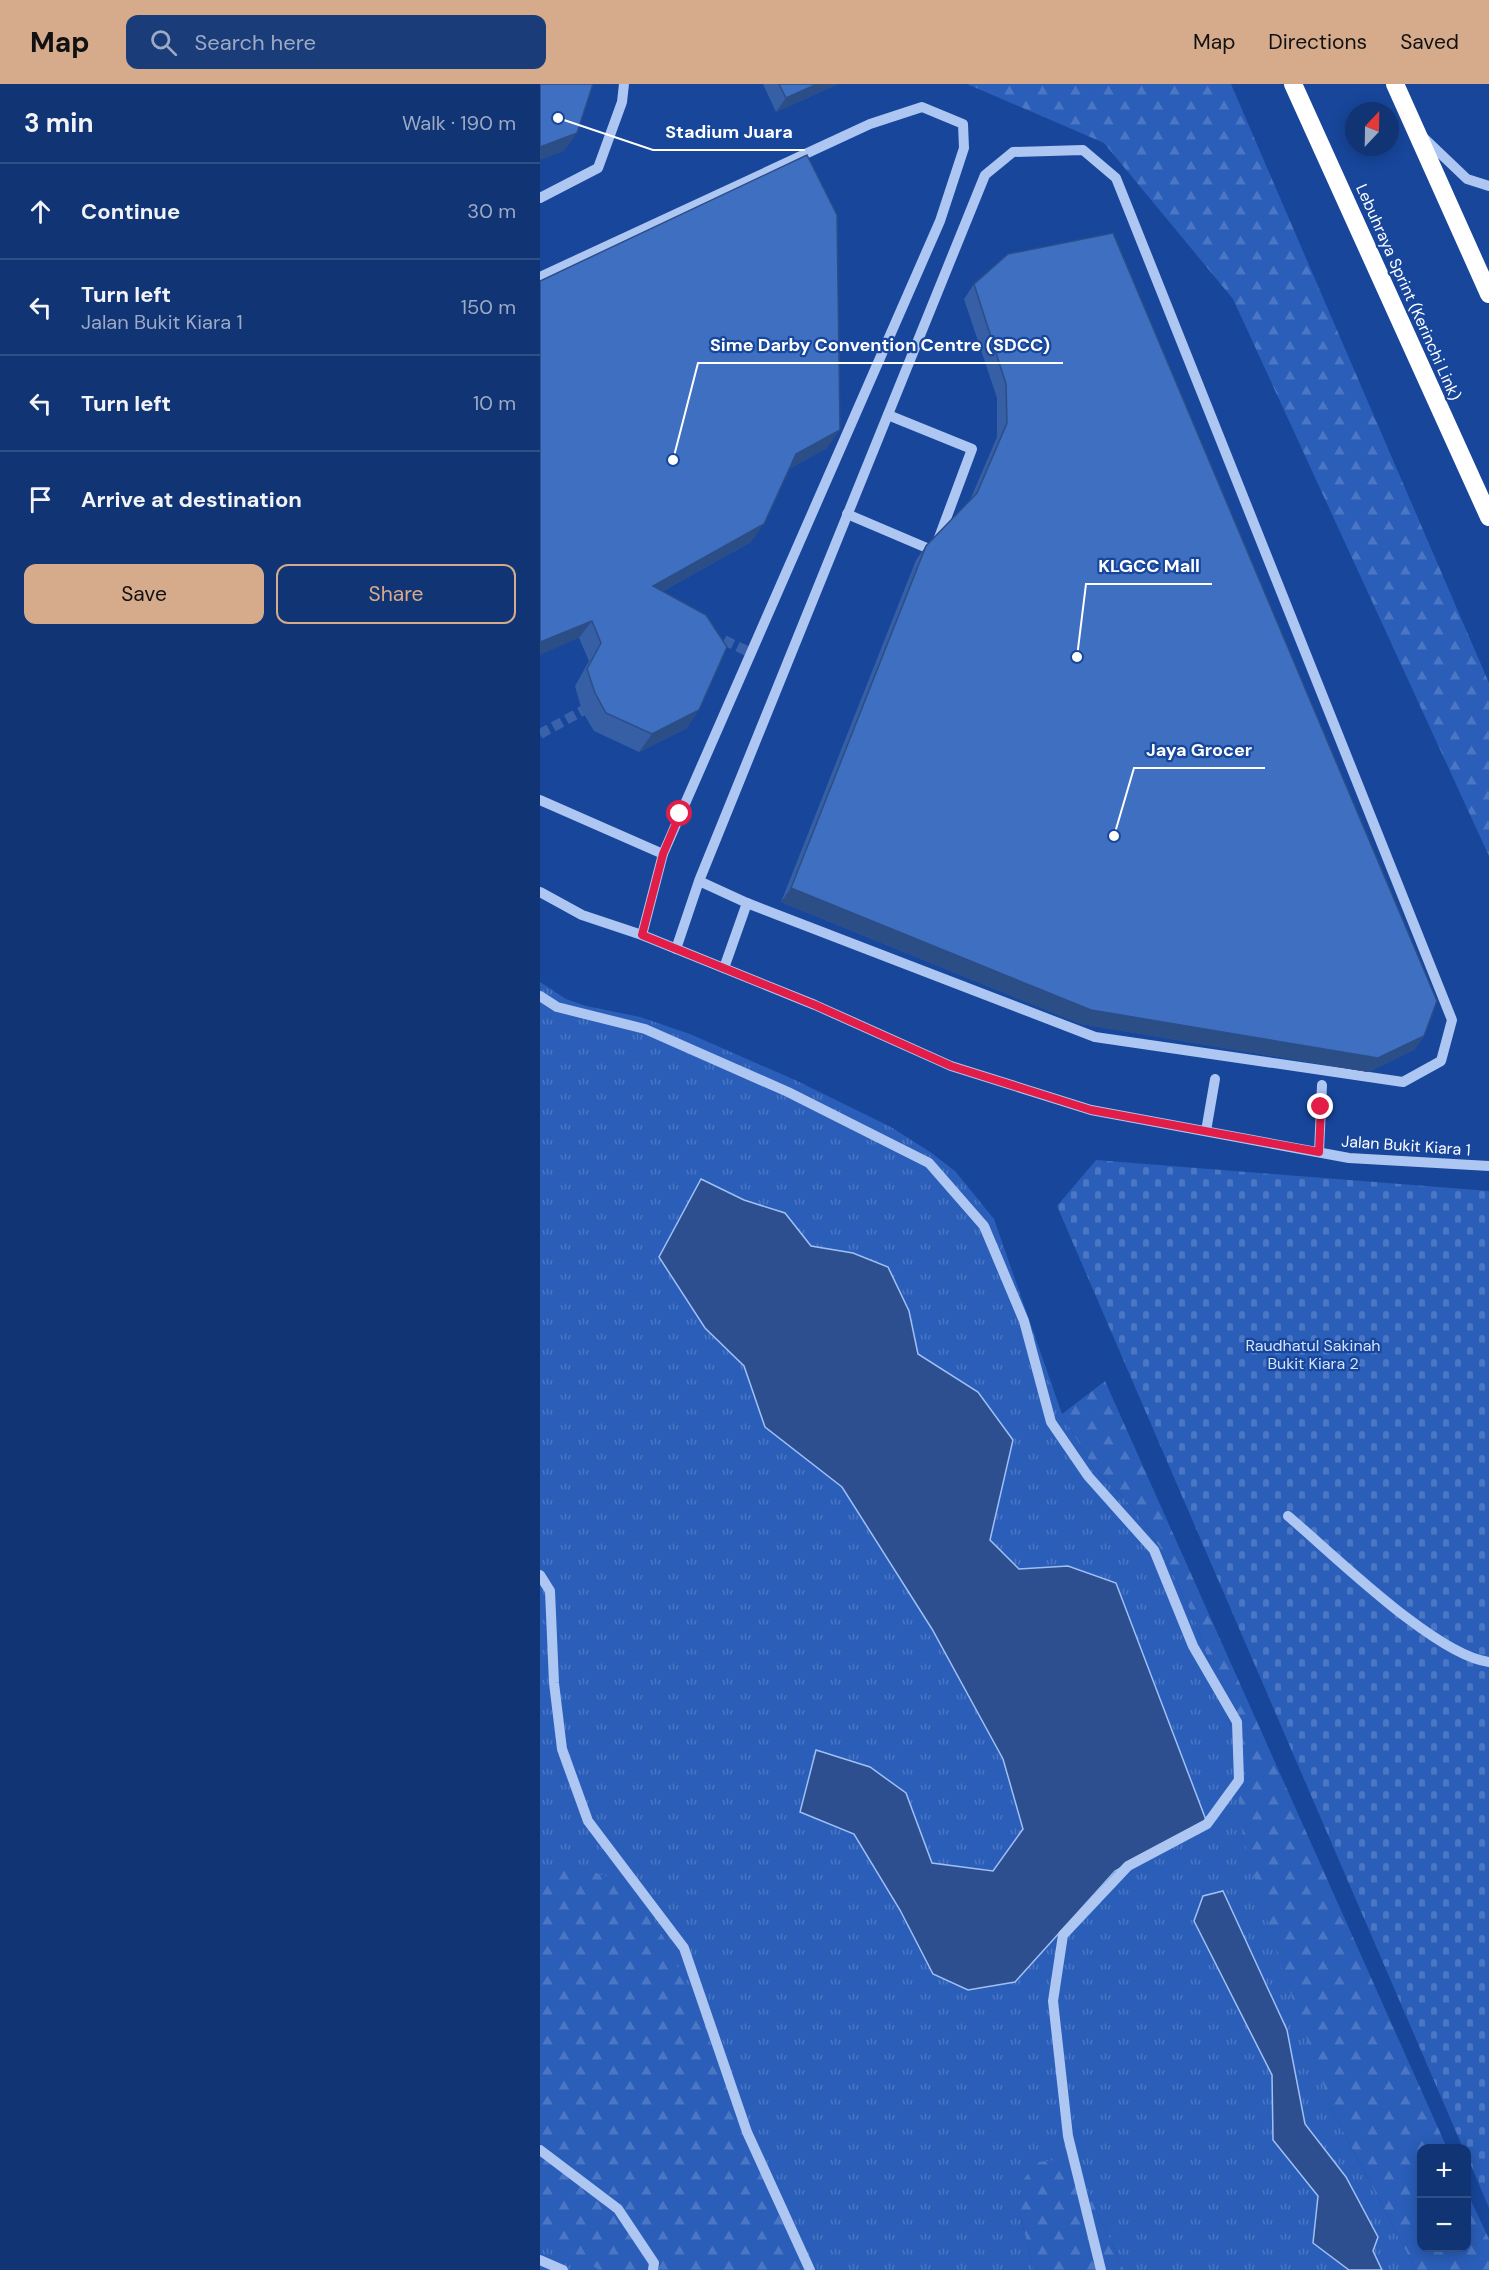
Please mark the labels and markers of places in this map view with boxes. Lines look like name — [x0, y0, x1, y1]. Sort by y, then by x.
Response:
callout: Stadium Juara — [653, 114, 805, 150]
callout: Sime Darby Convention Centre (SDCC) — [698, 327, 1063, 363]
callout: KLGCC Mall — [1086, 548, 1212, 584]
callout: Jaya Grocer — [1134, 732, 1265, 768]

